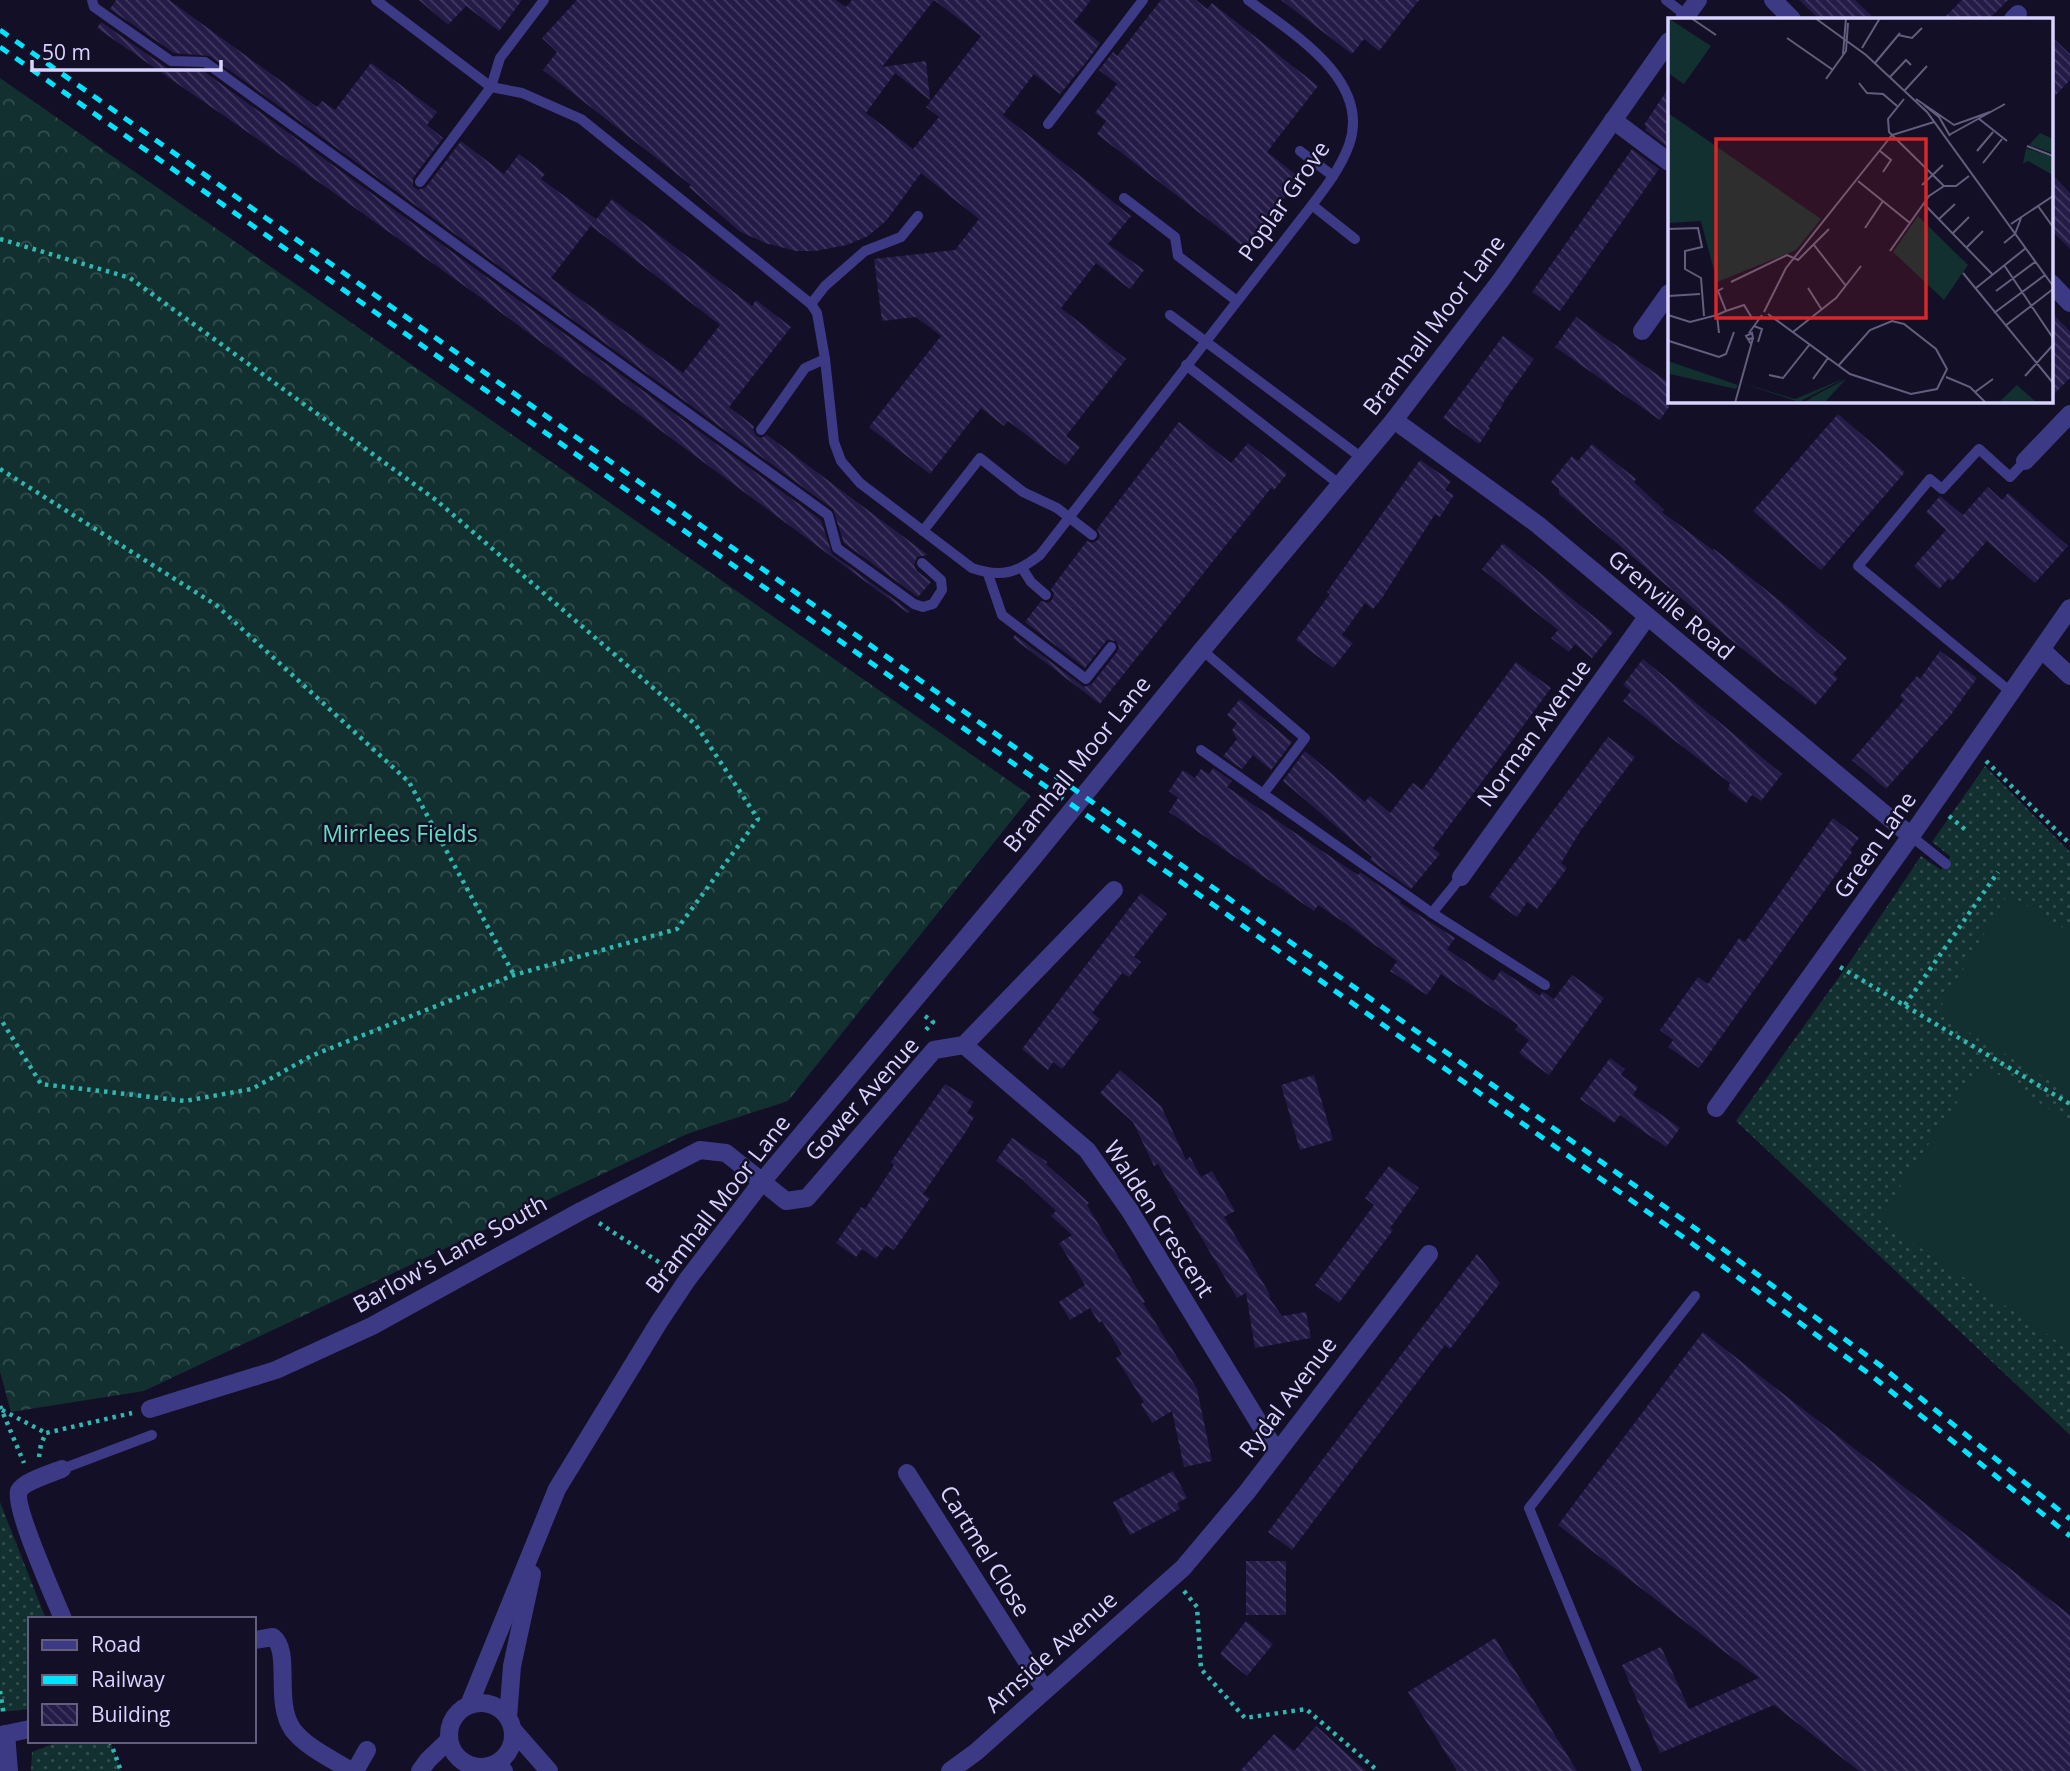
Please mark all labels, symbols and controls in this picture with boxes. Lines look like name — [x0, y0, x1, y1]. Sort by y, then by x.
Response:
inset map — [1668, 18, 2052, 402]
scale bar — [32, 28, 220, 72]
text: 50 m — [42, 38, 91, 66]
street label: Poplar Grove — [1230, 134, 1336, 267]
street label: Bramhall Moor Lane — [1355, 228, 1512, 421]
street label: Grenville Road — [1602, 542, 1742, 667]
street label: Norman Avenue — [1469, 652, 1598, 813]
street label: Bramhall Moor Lane — [995, 668, 1157, 858]
street label: Green Lane — [1826, 785, 1923, 904]
park label: Mirrlees Fields — [322, 817, 478, 849]
street label: Gower Avenue — [797, 1029, 926, 1167]
street label: Bramhall Moor Lane — [637, 1108, 797, 1299]
street label: Walden Crescent — [1097, 1134, 1223, 1303]
street label: Barlow's Lane South — [347, 1186, 552, 1320]
street label: Rydal Avenue — [1231, 1329, 1343, 1464]
street label: Cartmel Close — [933, 1479, 1039, 1622]
street label: Arnside Avenue — [977, 1583, 1123, 1719]
legend — [28, 1617, 256, 1743]
text: Road — [91, 1630, 141, 1658]
text: Railway — [91, 1665, 165, 1693]
text: Building — [91, 1700, 170, 1728]

